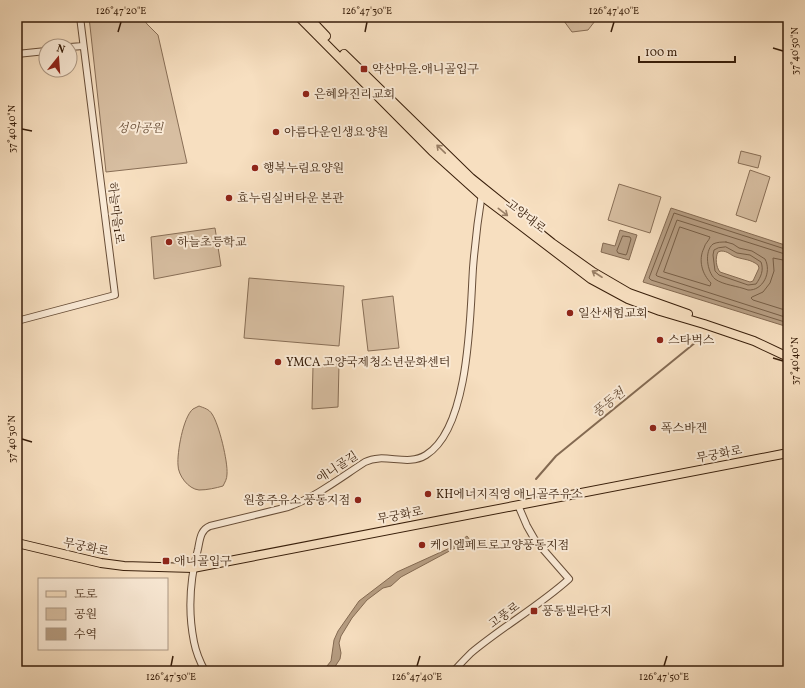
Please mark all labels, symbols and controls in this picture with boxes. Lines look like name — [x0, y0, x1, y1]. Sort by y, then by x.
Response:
text: 126°47'20"E — [96, 4, 146, 18]
text: 126°47'30"E — [342, 4, 392, 18]
text: 126°47'40"E — [589, 4, 639, 18]
text: 37°40'50"N — [788, 27, 802, 75]
north arrow — [38, 38, 78, 78]
scale bar — [639, 38, 735, 64]
text: N — [54, 42, 67, 58]
text: 100 m — [645, 45, 678, 61]
place label: 약산마을.애니골입구 — [372, 62, 480, 78]
marker: 약산마을.애니골입구 — [359, 64, 369, 74]
place label: 은혜와진리교회 — [314, 87, 395, 103]
marker: 은혜와진리교회 — [301, 89, 311, 99]
text: 37°40'40"N — [5, 104, 19, 153]
park label: 성아공원 — [117, 121, 165, 137]
place label: 아름다운인생요양원 — [284, 125, 388, 141]
marker: 아름다운인생요양원 — [271, 127, 281, 137]
one-way arrow — [436, 144, 446, 154]
place label: 행복누림요양원 — [263, 161, 344, 177]
marker: 행복누림요양원 — [250, 163, 260, 173]
street label: 하늘마을1로 — [103, 181, 127, 246]
place label: 효누림실버타운 본관 — [237, 191, 344, 207]
marker: 효누림실버타운 본관 — [224, 193, 234, 203]
street label: 고양대로 — [502, 196, 549, 238]
one-way arrow — [497, 208, 508, 217]
place label: 하늘초등학교 — [177, 235, 247, 251]
marker: 하늘초등학교 — [164, 237, 174, 247]
one-way arrow — [591, 269, 603, 277]
place label: 일산새힘교회 — [578, 306, 648, 322]
marker: 일산새힘교회 — [565, 308, 575, 318]
place label: 스타벅스 — [668, 333, 715, 349]
marker: 스타벅스 — [655, 335, 665, 345]
text: 37°40'40"N — [788, 336, 802, 385]
place label: YMCA 고양국제청소년문화센터 — [286, 355, 450, 371]
marker: YMCA 고양국제청소년문화센터 — [273, 357, 283, 367]
water label: 풍동천 — [589, 384, 631, 422]
text: 37°40'30"N — [5, 414, 19, 463]
place label: 폭스바겐 — [661, 421, 707, 437]
marker: 폭스바겐 — [648, 423, 658, 433]
street label: 무궁화로 — [695, 443, 744, 467]
street label: 애니골길 — [314, 449, 361, 487]
place label: KH에너지직영 애니골주유소 — [436, 487, 583, 503]
marker: KH에너지직영 애니골주유소 — [423, 489, 433, 499]
place label: 원흥주유소 풍동지점 — [243, 493, 350, 509]
marker: 원흥주유소 풍동지점 — [353, 495, 363, 505]
street label: 무궁화로 — [376, 504, 425, 528]
street label: 무궁화로 — [61, 535, 111, 561]
place label: 케이엘페트로고양풍동지점 — [430, 538, 569, 554]
marker: 케이엘페트로고양풍동지점 — [417, 540, 427, 550]
place label: 애니골입구 — [174, 554, 232, 570]
marker: 애니골입구 — [161, 556, 171, 566]
legend — [38, 578, 168, 650]
text: 도로 — [74, 587, 98, 603]
street label: 고풍로 — [486, 599, 524, 633]
place label: 풍동빌라단지 — [542, 604, 612, 620]
marker: 풍동빌라단지 — [529, 606, 539, 616]
text: 공원 — [74, 607, 97, 623]
text: 수역 — [74, 627, 97, 643]
text: 126°47'30"E — [146, 670, 196, 684]
text: 126°47'40"E — [392, 670, 442, 684]
text: 126°47'50"E — [639, 670, 689, 684]

